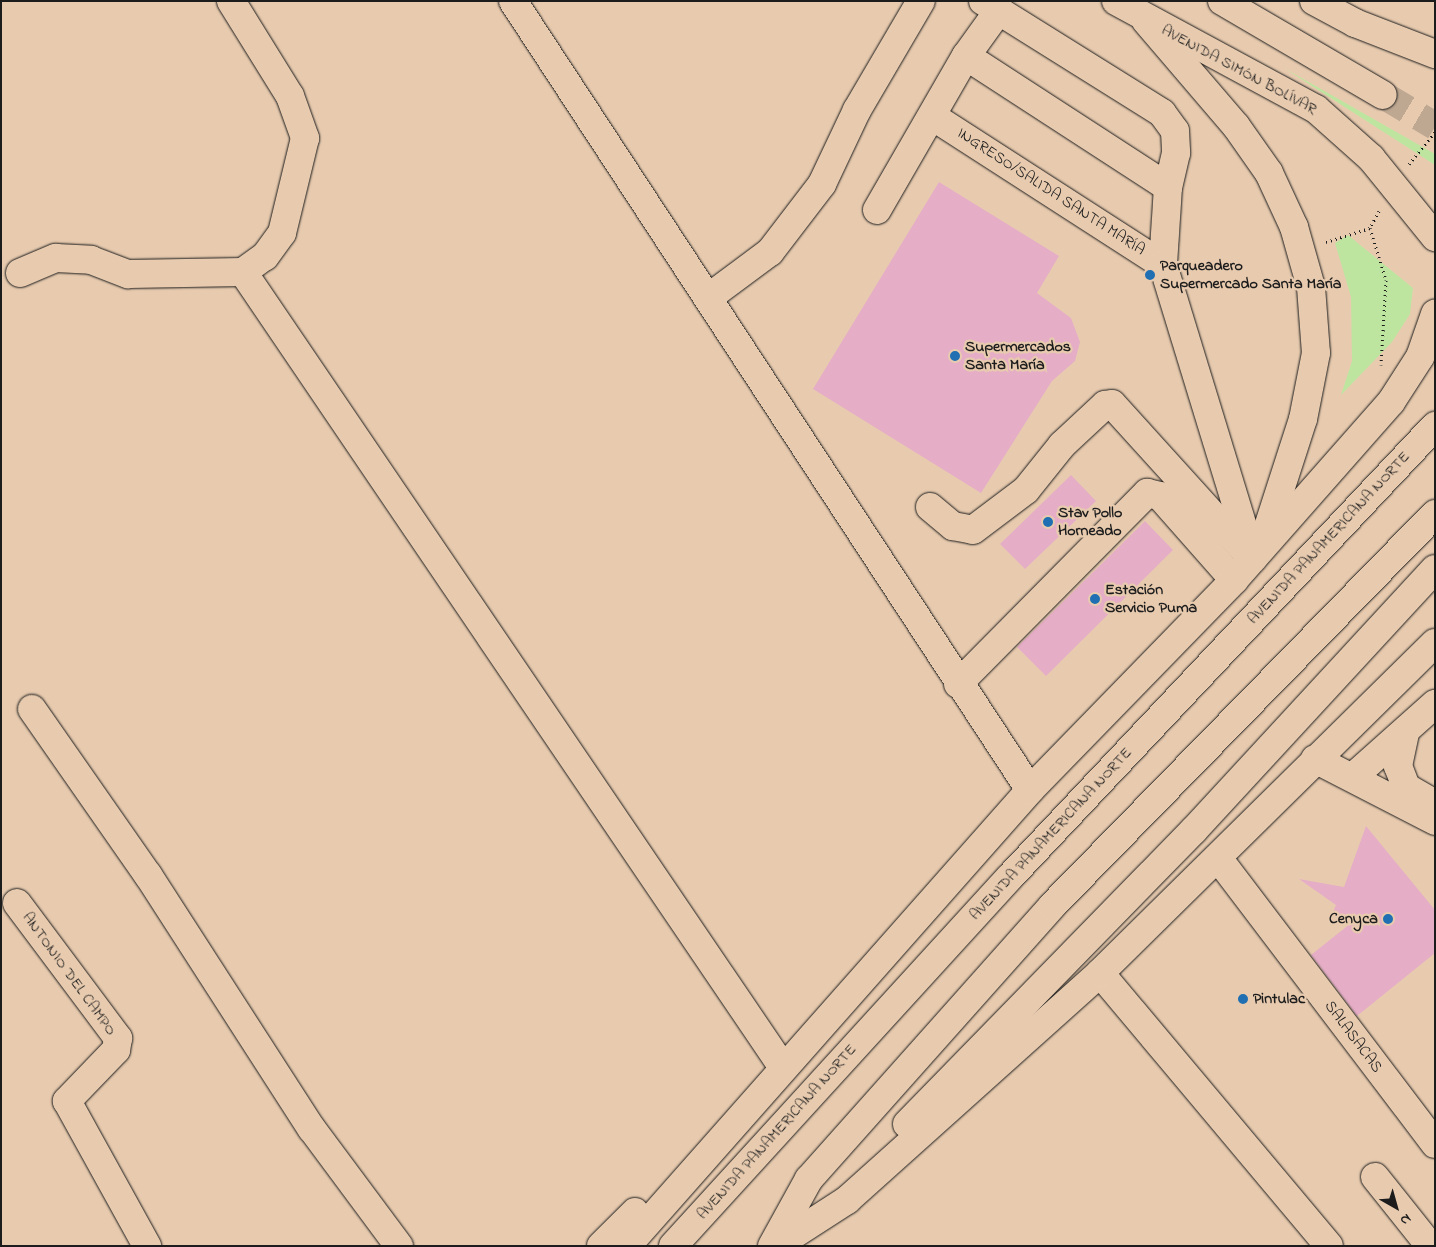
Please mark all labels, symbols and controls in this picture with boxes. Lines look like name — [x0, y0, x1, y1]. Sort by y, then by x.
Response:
street label: AVENIDA SIMÓN BOLÍVAR — [1158, 21, 1320, 119]
street label: INGRESO/SALIDA SANTA MARÍA — [953, 124, 1149, 260]
place label: Parqueadero Supermercado Santa María — [1160, 256, 1341, 294]
marker: Parqueadero Supermercado Santa María — [1144, 269, 1156, 281]
place label: Supermercados Santa María — [965, 337, 1071, 375]
marker: Supermercados Santa María — [949, 350, 961, 362]
street label: AVENIDA PANAMERICANA NORTE — [1244, 448, 1414, 628]
place label: Stav Pollo Horneado — [1058, 503, 1122, 541]
marker: Stav Pollo Horneado — [1042, 516, 1054, 528]
place label: Estación Servicio Puma — [1105, 580, 1197, 618]
marker: Estación Servicio Puma — [1089, 593, 1101, 605]
street label: AVENIDA PANAMERICANA NORTE — [966, 744, 1136, 924]
street label: ANTONIO DEL CAMPO — [18, 909, 120, 1039]
place label: Cenyca — [1329, 909, 1378, 929]
marker: Cenyca — [1382, 913, 1394, 925]
place label: Pintulac — [1253, 989, 1305, 1009]
marker: Pintulac — [1237, 993, 1249, 1005]
street label: SALASACAS — [1320, 997, 1386, 1077]
street label: AVENIDA PANAMERICANA NORTE — [693, 1040, 861, 1224]
north arrow — [1371, 1182, 1421, 1232]
text: N — [1395, 1208, 1416, 1230]

